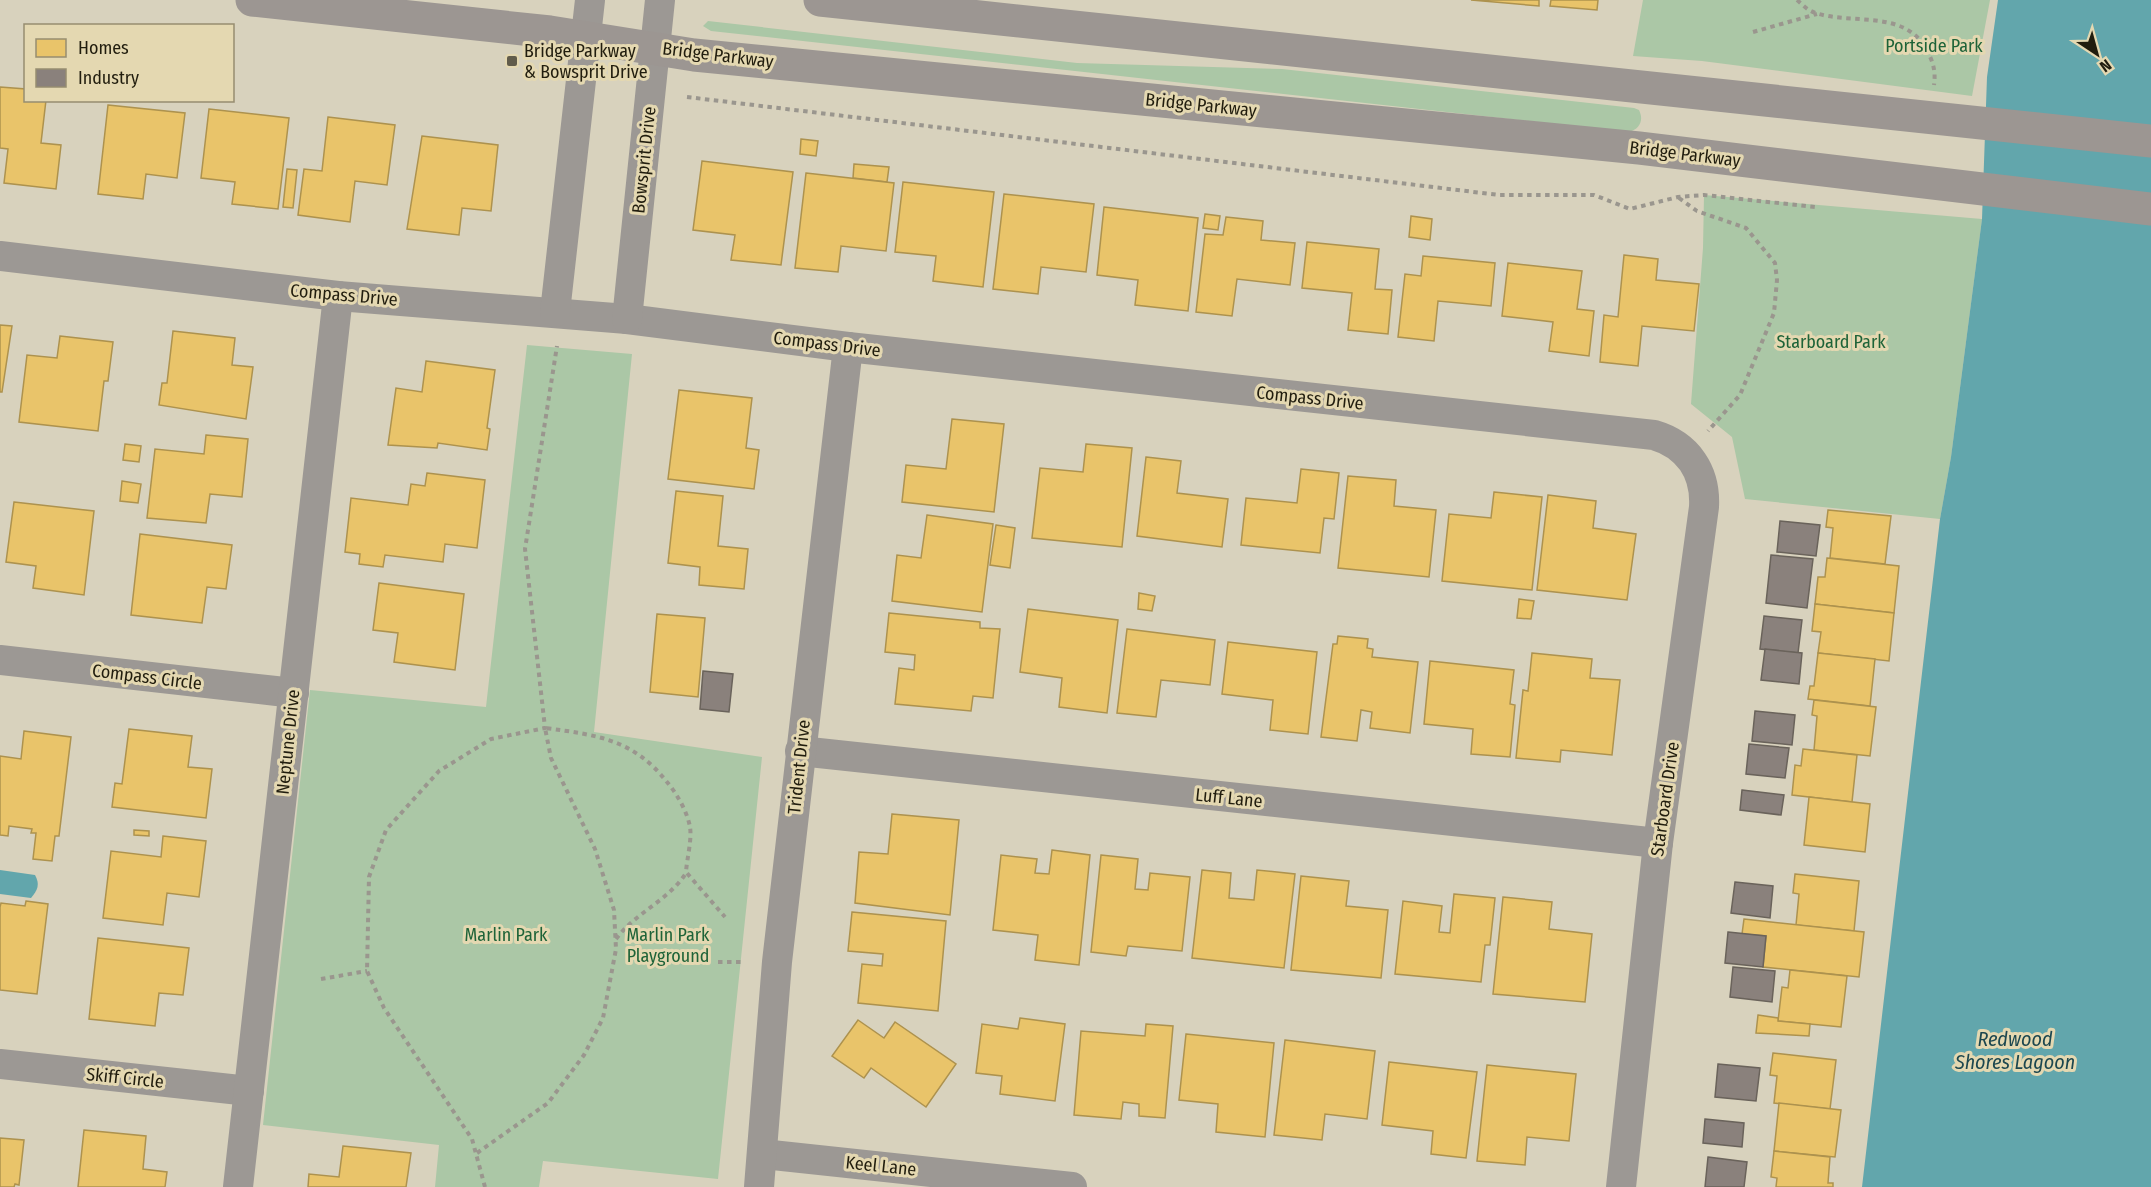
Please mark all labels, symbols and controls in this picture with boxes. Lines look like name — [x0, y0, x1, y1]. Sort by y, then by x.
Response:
legend — [24, 24, 234, 102]
north arrow — [2067, 24, 2127, 84]
park label: Portside Park — [1885, 35, 1983, 57]
text: Homes — [78, 37, 129, 59]
street label: Bridge Parkway — [661, 37, 775, 73]
place label: Bridge Parkway & Bowsprit Drive — [524, 40, 648, 83]
marker: Bridge Parkway & Bowsprit Drive — [505, 54, 519, 68]
text: N — [2096, 55, 2115, 76]
text: Industry — [78, 67, 139, 89]
street label: Bridge Parkway — [1144, 88, 1258, 122]
street label: Bowsprit Drive — [627, 105, 661, 215]
street label: Bridge Parkway — [1628, 136, 1742, 172]
street label: Compass Drive — [289, 279, 399, 311]
street label: Compass Drive — [772, 327, 882, 361]
park label: Starboard Park — [1776, 331, 1886, 353]
street label: Compass Drive — [1255, 381, 1365, 415]
street label: Compass Circle — [91, 659, 203, 695]
street label: Neptune Drive — [272, 688, 304, 796]
street label: Trident Drive — [783, 719, 815, 815]
street label: Starboard Drive — [1646, 740, 1684, 858]
street label: Luff Lane — [1194, 784, 1264, 812]
park label: Marlin Park — [465, 924, 548, 946]
park label: Marlin Park Playground — [627, 924, 710, 967]
water label: Redwood Shores Lagoon — [1954, 1027, 2075, 1074]
street label: Skiff Circle — [85, 1063, 165, 1093]
street label: Keel Lane — [844, 1151, 918, 1181]

